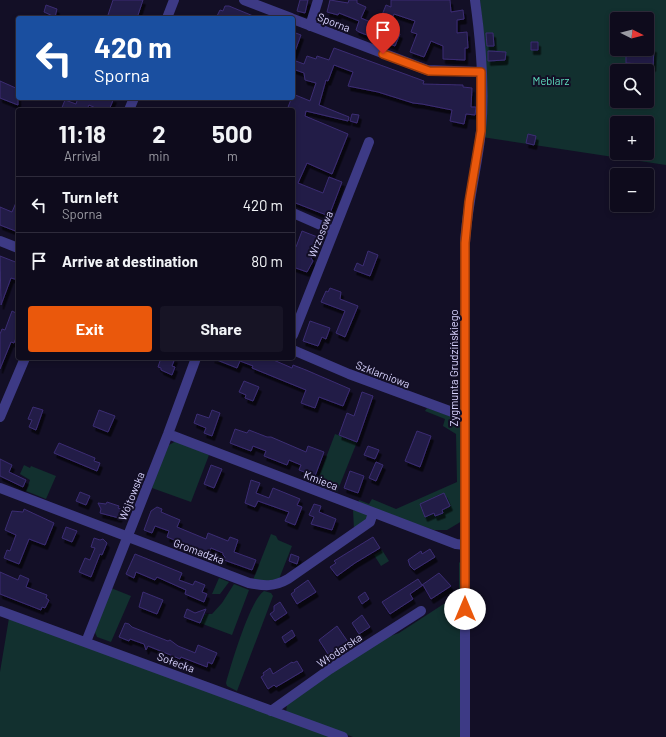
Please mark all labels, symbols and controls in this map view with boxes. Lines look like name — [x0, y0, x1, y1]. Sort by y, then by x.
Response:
street label: Sporna — [316, 10, 352, 34]
north arrow — [610, 12, 654, 56]
map controls — [610, 12, 654, 212]
pin — [366, 13, 400, 54]
icon: arrive — [372, 19, 394, 41]
text: 420 m — [94, 30, 172, 64]
icon: left — [28, 32, 80, 84]
text: Sporna — [94, 64, 150, 86]
button: search — [610, 64, 654, 108]
park label: Meblarz — [533, 74, 570, 87]
button: + — [610, 116, 654, 160]
text: 11:18 — [59, 119, 106, 148]
text: 2 — [152, 119, 166, 148]
text: 500 — [212, 119, 252, 148]
text: Arrival — [64, 148, 100, 164]
text: min — [148, 148, 170, 164]
text: m — [227, 148, 238, 164]
button: − — [610, 168, 654, 212]
text: Turn left — [62, 188, 118, 206]
icon: left — [28, 194, 50, 216]
text: 420 m — [243, 196, 283, 214]
text: Sporna — [62, 206, 102, 222]
street label: Wrzosowa — [305, 209, 335, 259]
icon: arrive — [28, 250, 50, 272]
text: Arrive at destination — [62, 252, 198, 270]
text: 80 m — [251, 252, 283, 270]
button: Exit — [28, 306, 152, 352]
button: Share — [160, 306, 283, 352]
street label: Zygmunta Grudzińskiego — [447, 309, 460, 427]
street label: Szklarniowa — [354, 358, 412, 390]
street label: Kmieca — [302, 468, 340, 492]
street label: Wójtowska — [115, 470, 147, 522]
street label: Gromadzka — [172, 536, 226, 566]
position arrow — [444, 588, 486, 630]
street label: Włodarska — [314, 630, 364, 670]
street label: Sołecka — [156, 649, 196, 675]

